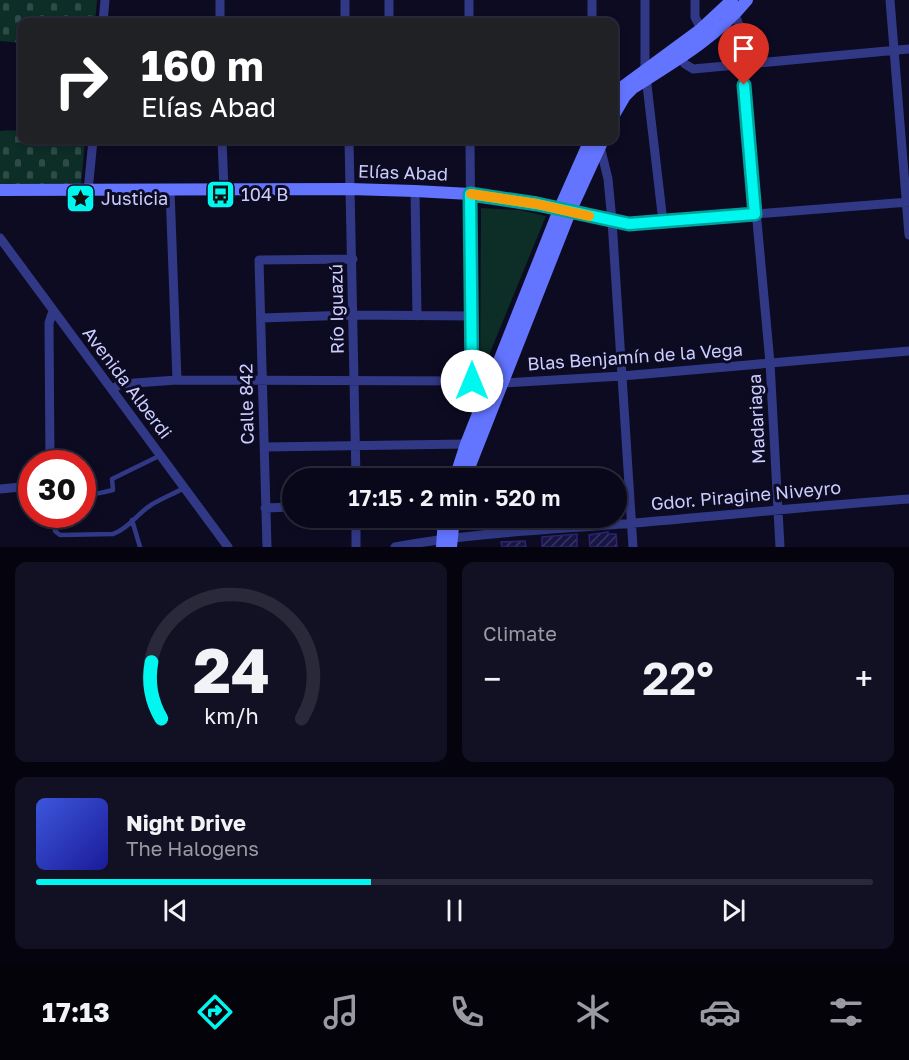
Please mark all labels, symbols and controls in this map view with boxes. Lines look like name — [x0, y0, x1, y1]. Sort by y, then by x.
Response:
pin — [718, 23, 769, 85]
icon: arrive — [727, 32, 760, 65]
text: 160 m — [141, 40, 264, 90]
icon: right — [42, 42, 120, 120]
text: Elías Abad — [141, 91, 276, 123]
street label: Elías Abad — [358, 159, 448, 185]
bus stop icon: 104 B — [204, 179, 236, 211]
place icon: Justicia — [64, 183, 96, 215]
place label: 104 B — [241, 183, 288, 205]
place label: Justicia — [101, 187, 168, 209]
street label: Río Iguazú — [324, 264, 348, 354]
street label: Avenida Alberdi — [79, 322, 177, 443]
street label: Blas Benjamín de la Vega — [526, 337, 743, 375]
position arrow — [440, 349, 504, 413]
street label: Calle 842 — [234, 363, 258, 445]
street label: Madariaga — [743, 373, 769, 465]
speed limit sign: 30 — [18, 450, 96, 528]
street label: Gdor. Piragine Niveyro — [650, 476, 842, 514]
text: 17:15 · 2 min · 520 m — [348, 484, 561, 511]
text: Climate — [483, 621, 557, 645]
text: 24 — [192, 632, 270, 707]
text: 22° — [642, 651, 714, 705]
text: − — [483, 659, 501, 698]
text: + — [855, 659, 873, 698]
text: km/h — [204, 703, 258, 729]
text: Night Drive — [126, 809, 246, 836]
text: The Halogens — [126, 836, 259, 860]
icon: previous — [159, 894, 192, 927]
icon: pause — [438, 894, 471, 927]
icon: next — [717, 894, 750, 927]
icon: directions — [194, 991, 236, 1033]
icon: music — [320, 991, 362, 1033]
icon: phone — [446, 991, 488, 1033]
icon: climate — [572, 991, 614, 1033]
icon: car — [699, 991, 741, 1033]
icon: filters — [825, 991, 867, 1033]
text: 17:13 — [42, 996, 110, 1028]

